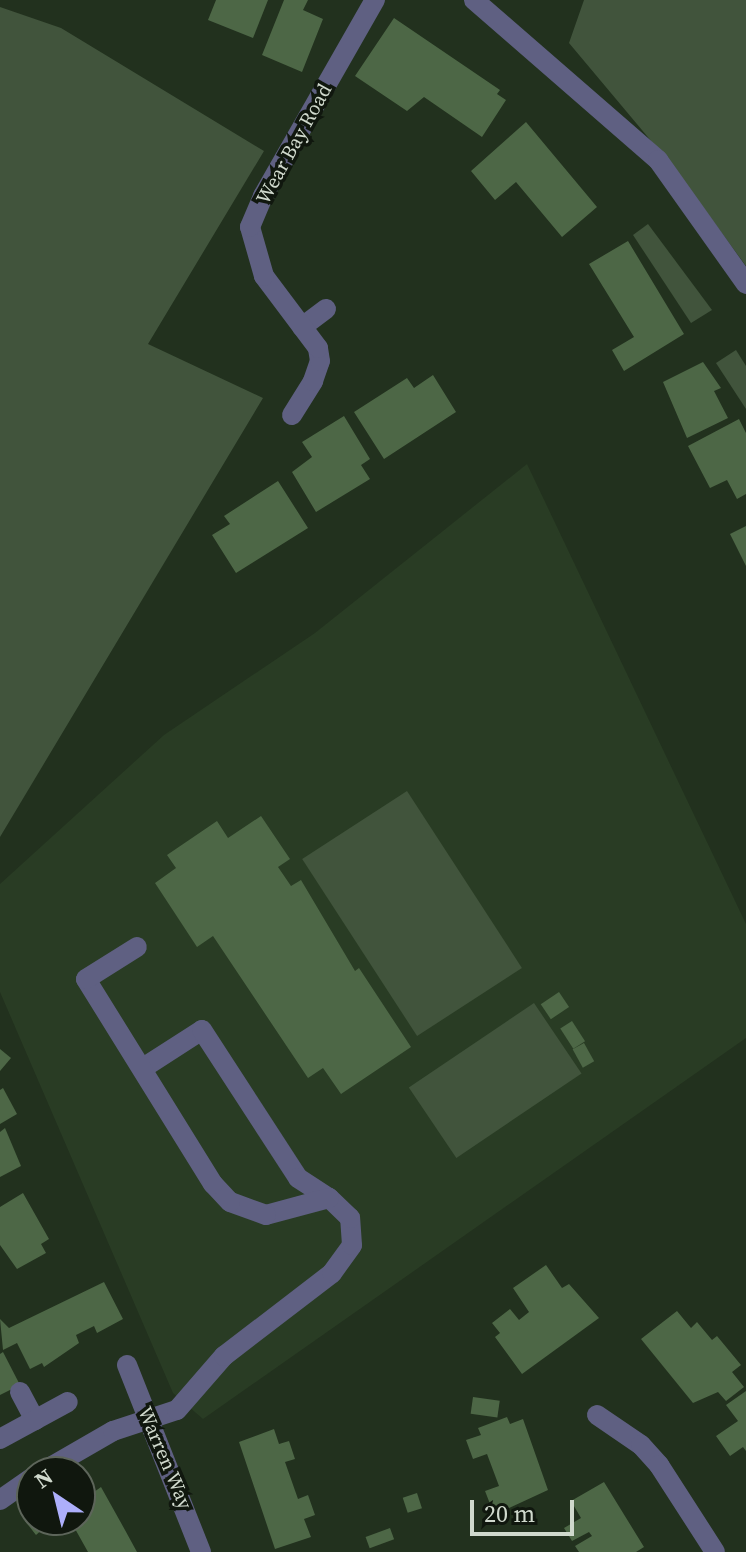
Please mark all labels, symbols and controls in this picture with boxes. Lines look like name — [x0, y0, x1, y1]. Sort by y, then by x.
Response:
street label: Wear Bay Road — [251, 80, 337, 208]
street label: Warren Way — [133, 1403, 197, 1513]
north arrow — [16, 1456, 96, 1536]
text: N — [28, 1461, 59, 1495]
scale bar — [474, 1484, 578, 1534]
text: 20 m — [484, 1497, 535, 1530]

